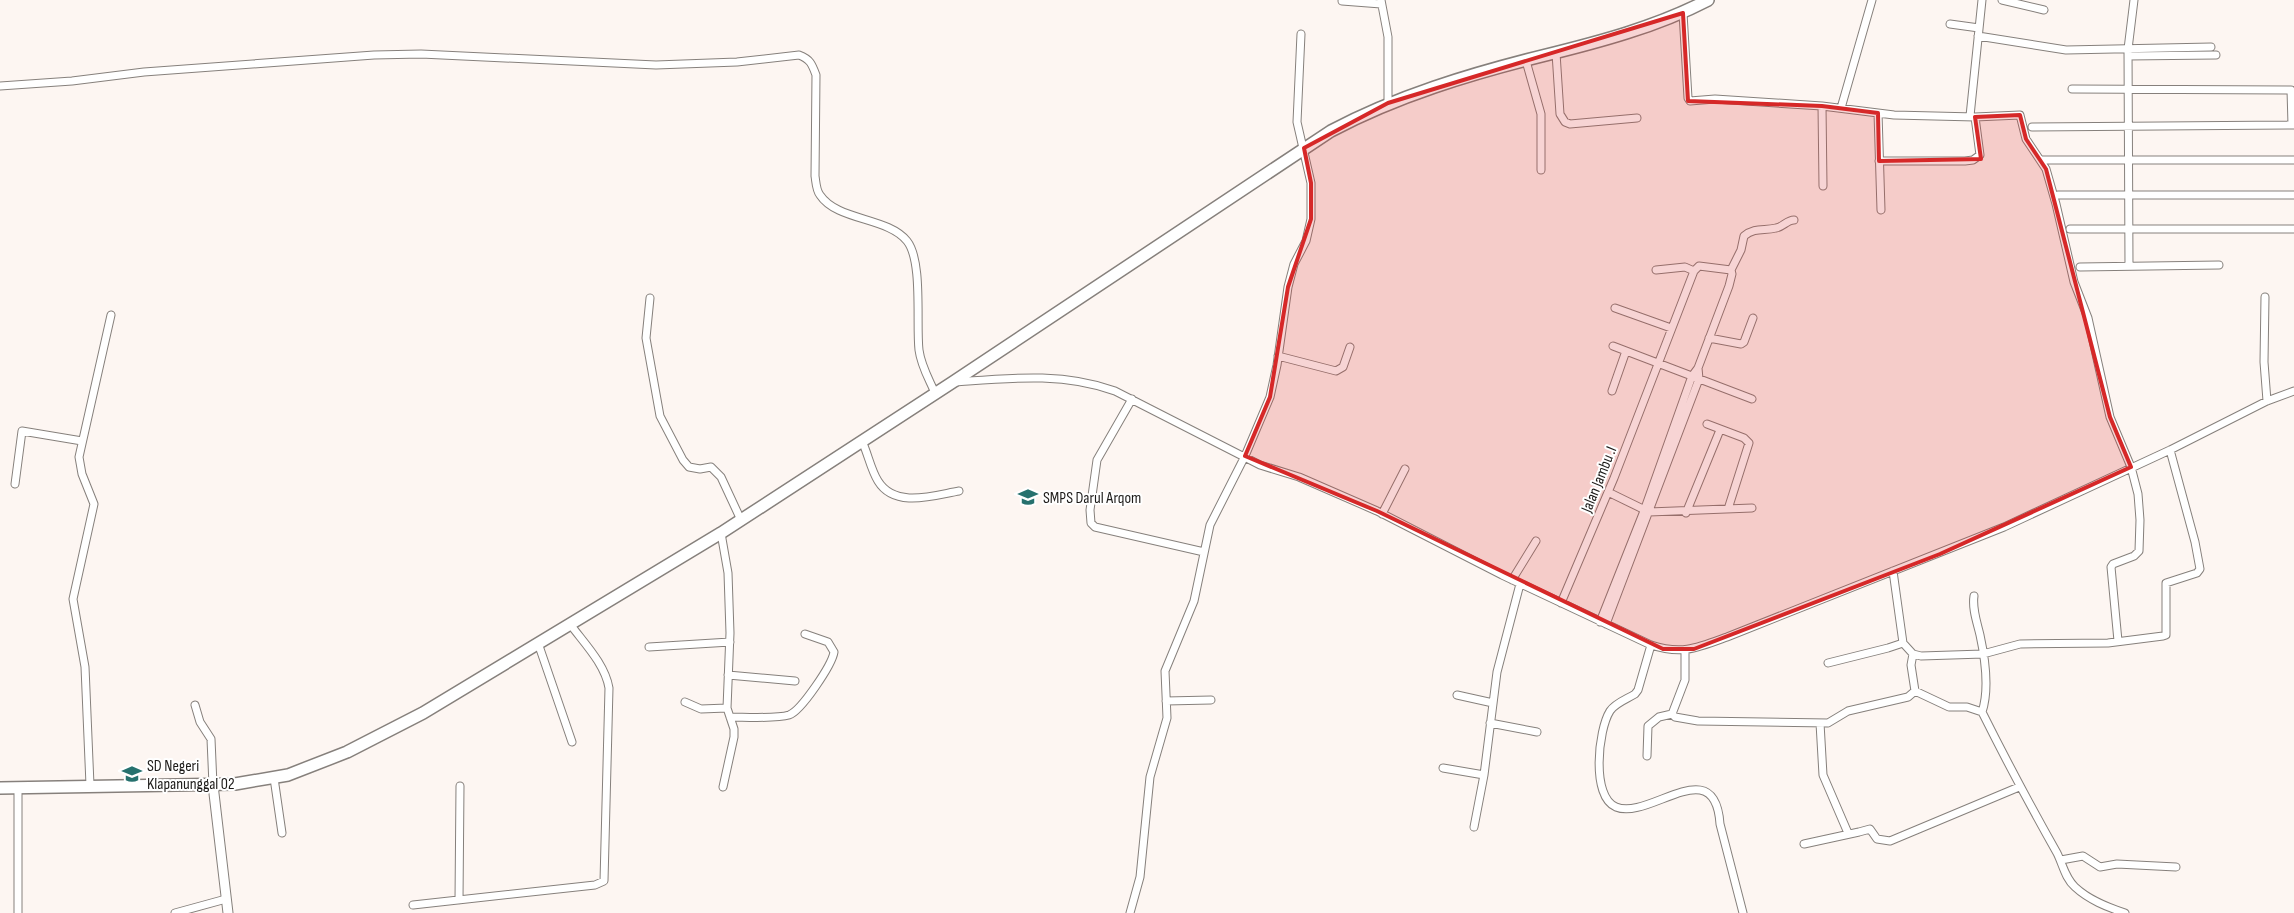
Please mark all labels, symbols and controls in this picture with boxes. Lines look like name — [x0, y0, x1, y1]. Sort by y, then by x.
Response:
street label: Jalan Jambu .I — [1577, 444, 1621, 516]
school or university icon: SMPS Darul Arqom — [1017, 486, 1039, 508]
place label: SMPS Darul Arqom — [1043, 489, 1141, 508]
place label: SD Negeri Klapanunggal 02 — [147, 757, 235, 794]
school or university icon: SD Negeri Klapanunggal 02 — [121, 763, 143, 785]

